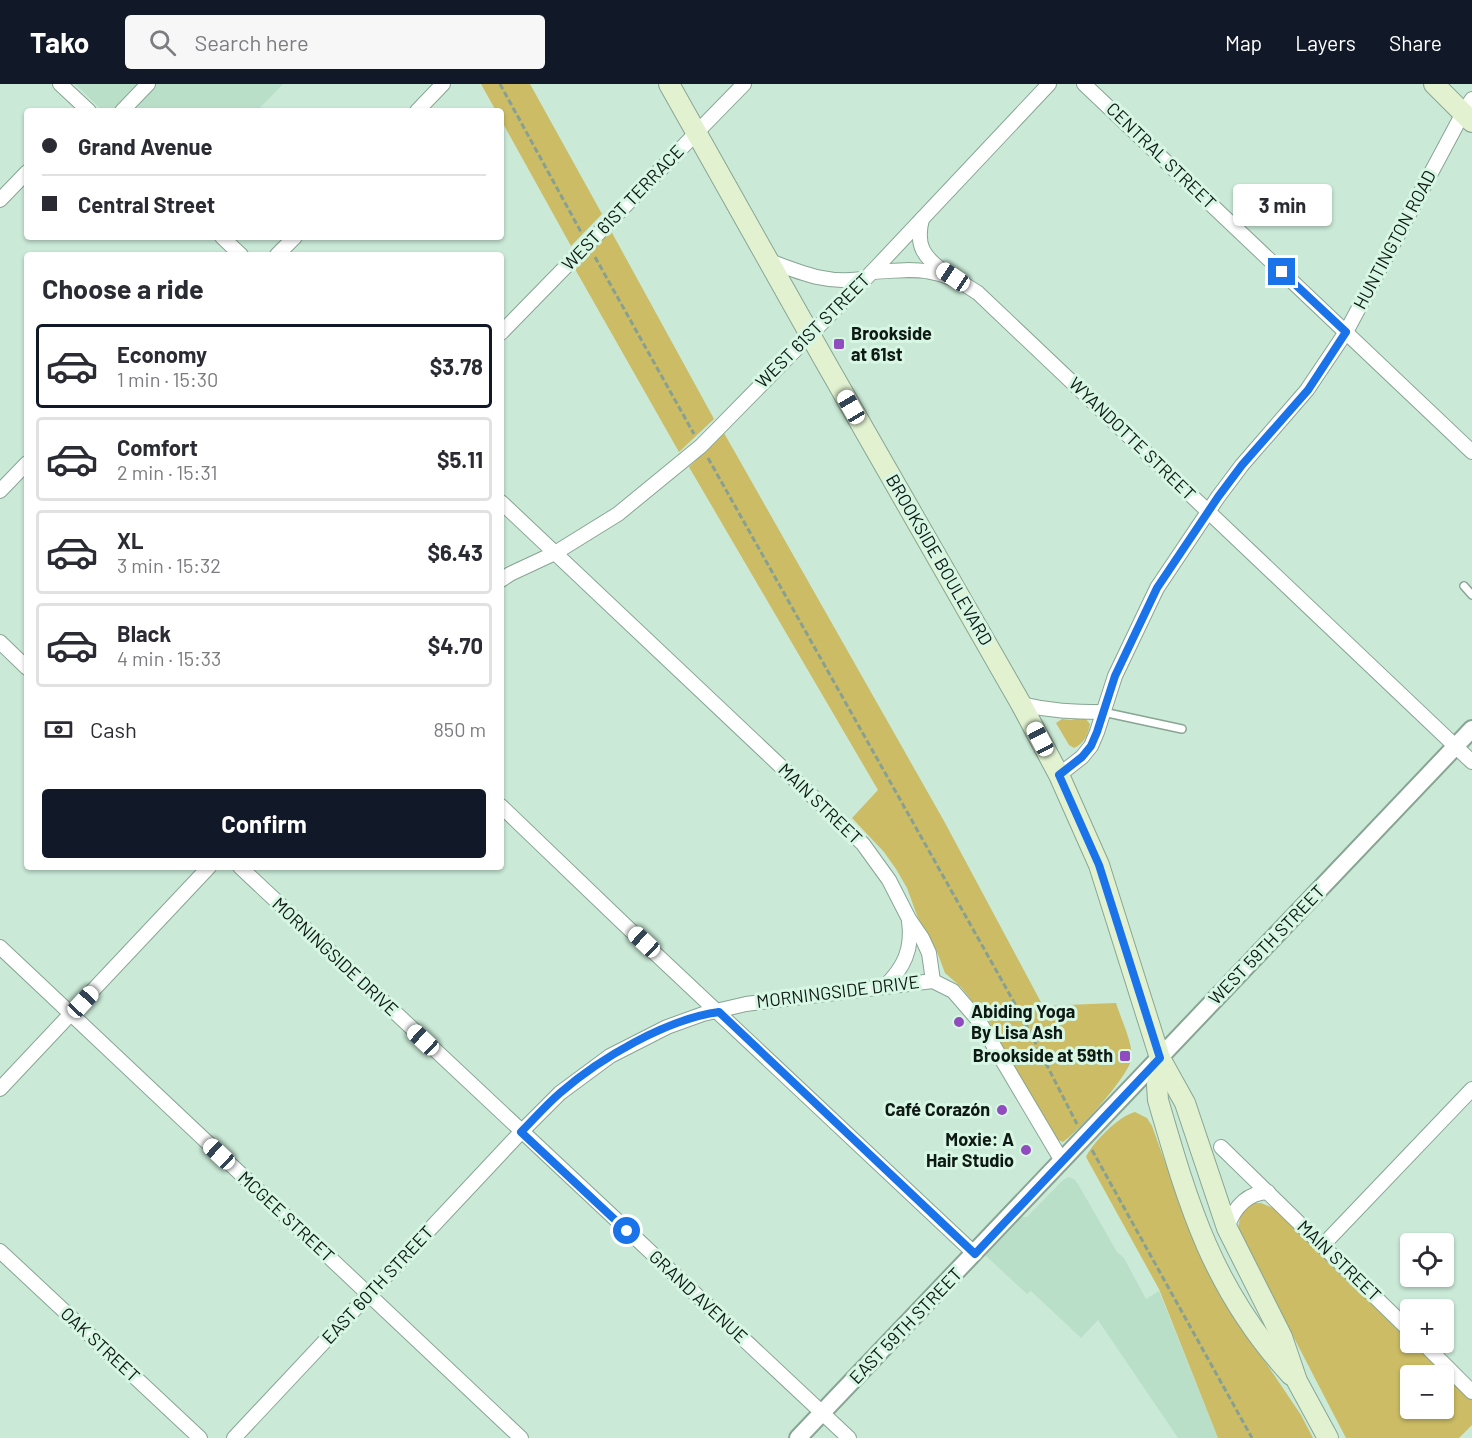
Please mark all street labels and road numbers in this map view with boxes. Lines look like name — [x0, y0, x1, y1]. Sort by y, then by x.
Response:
street label: CENTRAL STREET — [1102, 97, 1221, 213]
street label: WEST 61ST TERRACE — [557, 140, 688, 275]
street label: HUNTINGTON ROAD — [1348, 166, 1440, 313]
street label: WEST 61ST STREET — [750, 268, 874, 392]
street label: WYANDOTTE STREET — [1065, 372, 1201, 505]
street label: BROOKSIDE BOULEVARD — [882, 470, 998, 649]
street label: MAIN STREET — [774, 758, 867, 849]
street label: WEST 59TH STREET — [1203, 880, 1329, 1009]
street label: MORNINGSIDE DRIVE — [268, 892, 403, 1020]
street label: MORNINGSIDE DRIVE — [755, 970, 921, 1012]
street label: MCGEE STREET — [234, 1166, 339, 1266]
street label: MAIN STREET — [1293, 1215, 1386, 1306]
street label: EAST 60TH STREET — [317, 1221, 438, 1348]
street label: GRAND AVENUE — [645, 1245, 752, 1347]
street label: EAST 59TH STREET — [844, 1263, 966, 1388]
street label: OAK STREET — [57, 1302, 145, 1386]

